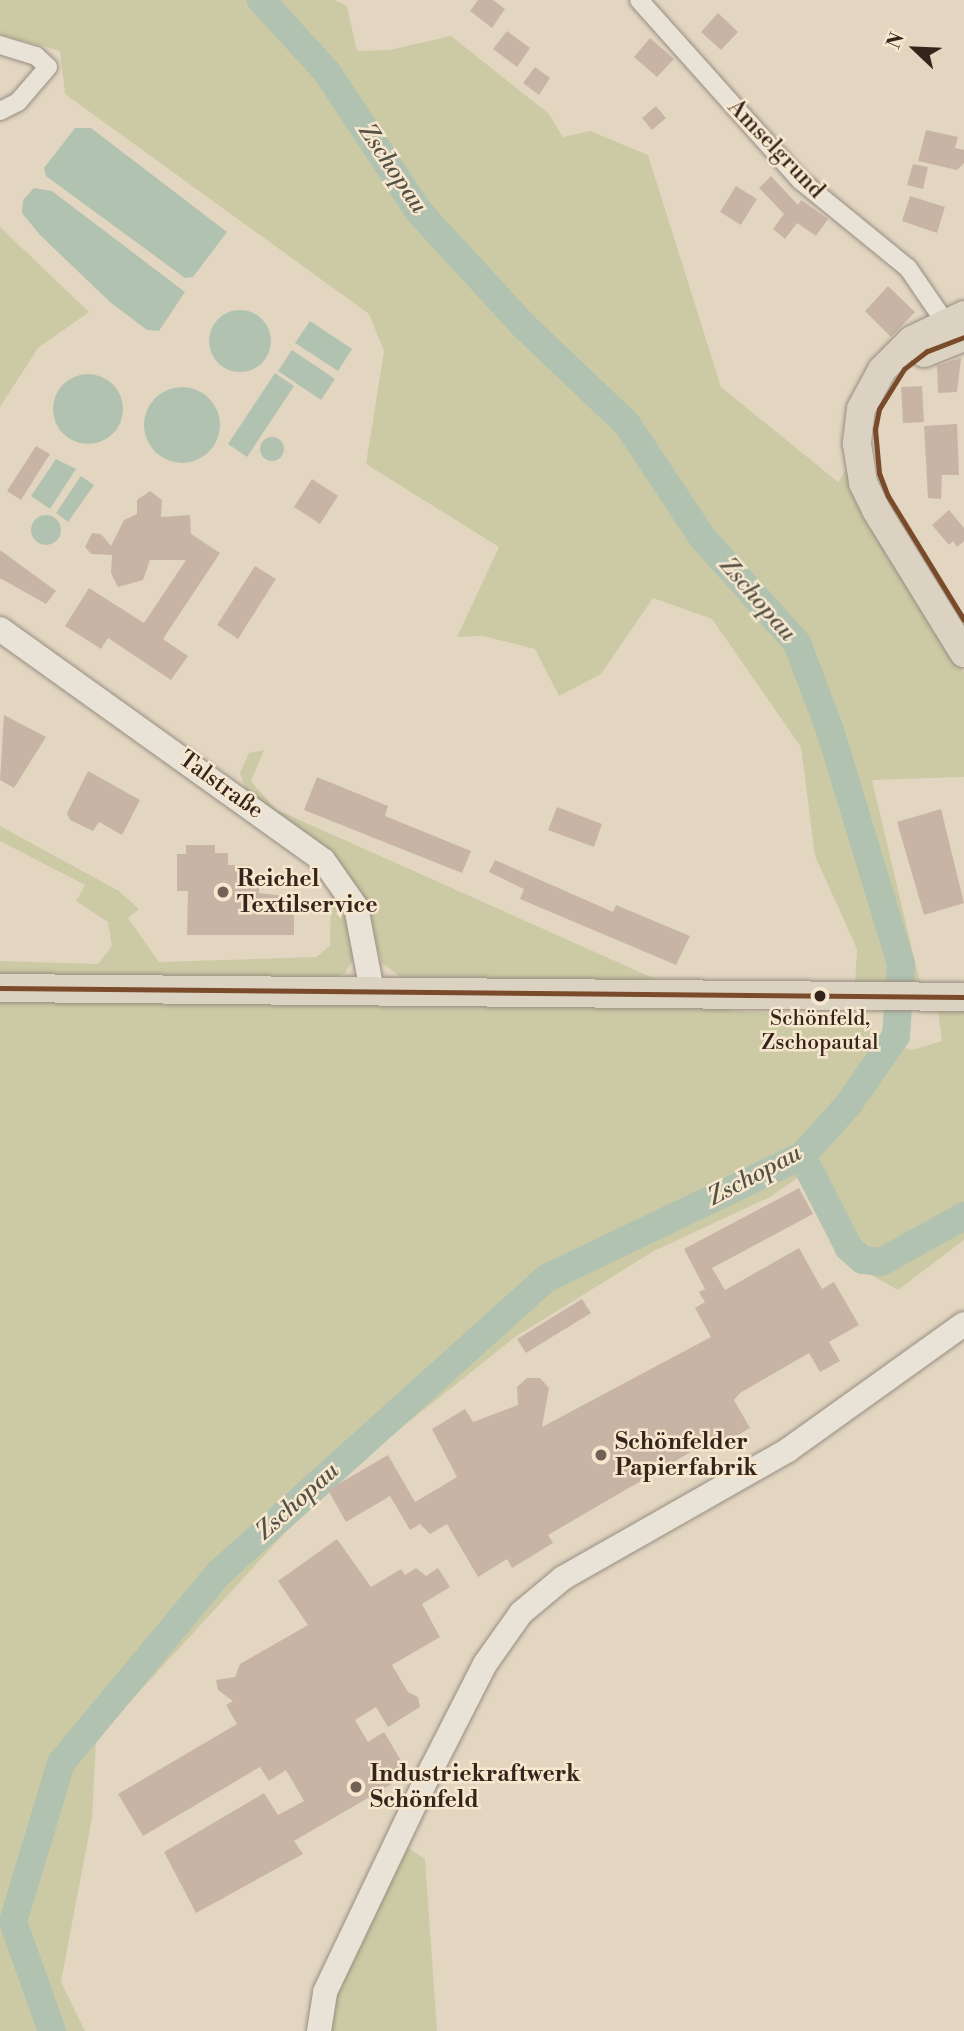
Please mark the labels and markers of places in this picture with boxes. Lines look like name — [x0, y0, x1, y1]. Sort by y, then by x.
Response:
place label: Reichel Textilservice — [237, 865, 378, 919]
marker: Reichel Textilservice — [215, 884, 231, 900]
marker: Schönfeld, Zschopautal — [813, 989, 827, 1003]
place label: Schönfeld, Zschopautal — [762, 1006, 878, 1056]
place label: Schönfelder Papierfabrik — [615, 1428, 758, 1482]
marker: Schönfelder Papierfabrik — [593, 1447, 609, 1463]
place label: Industriekraftwerk Schönfeld — [370, 1760, 580, 1814]
marker: Industriekraftwerk Schönfeld — [348, 1779, 364, 1795]

